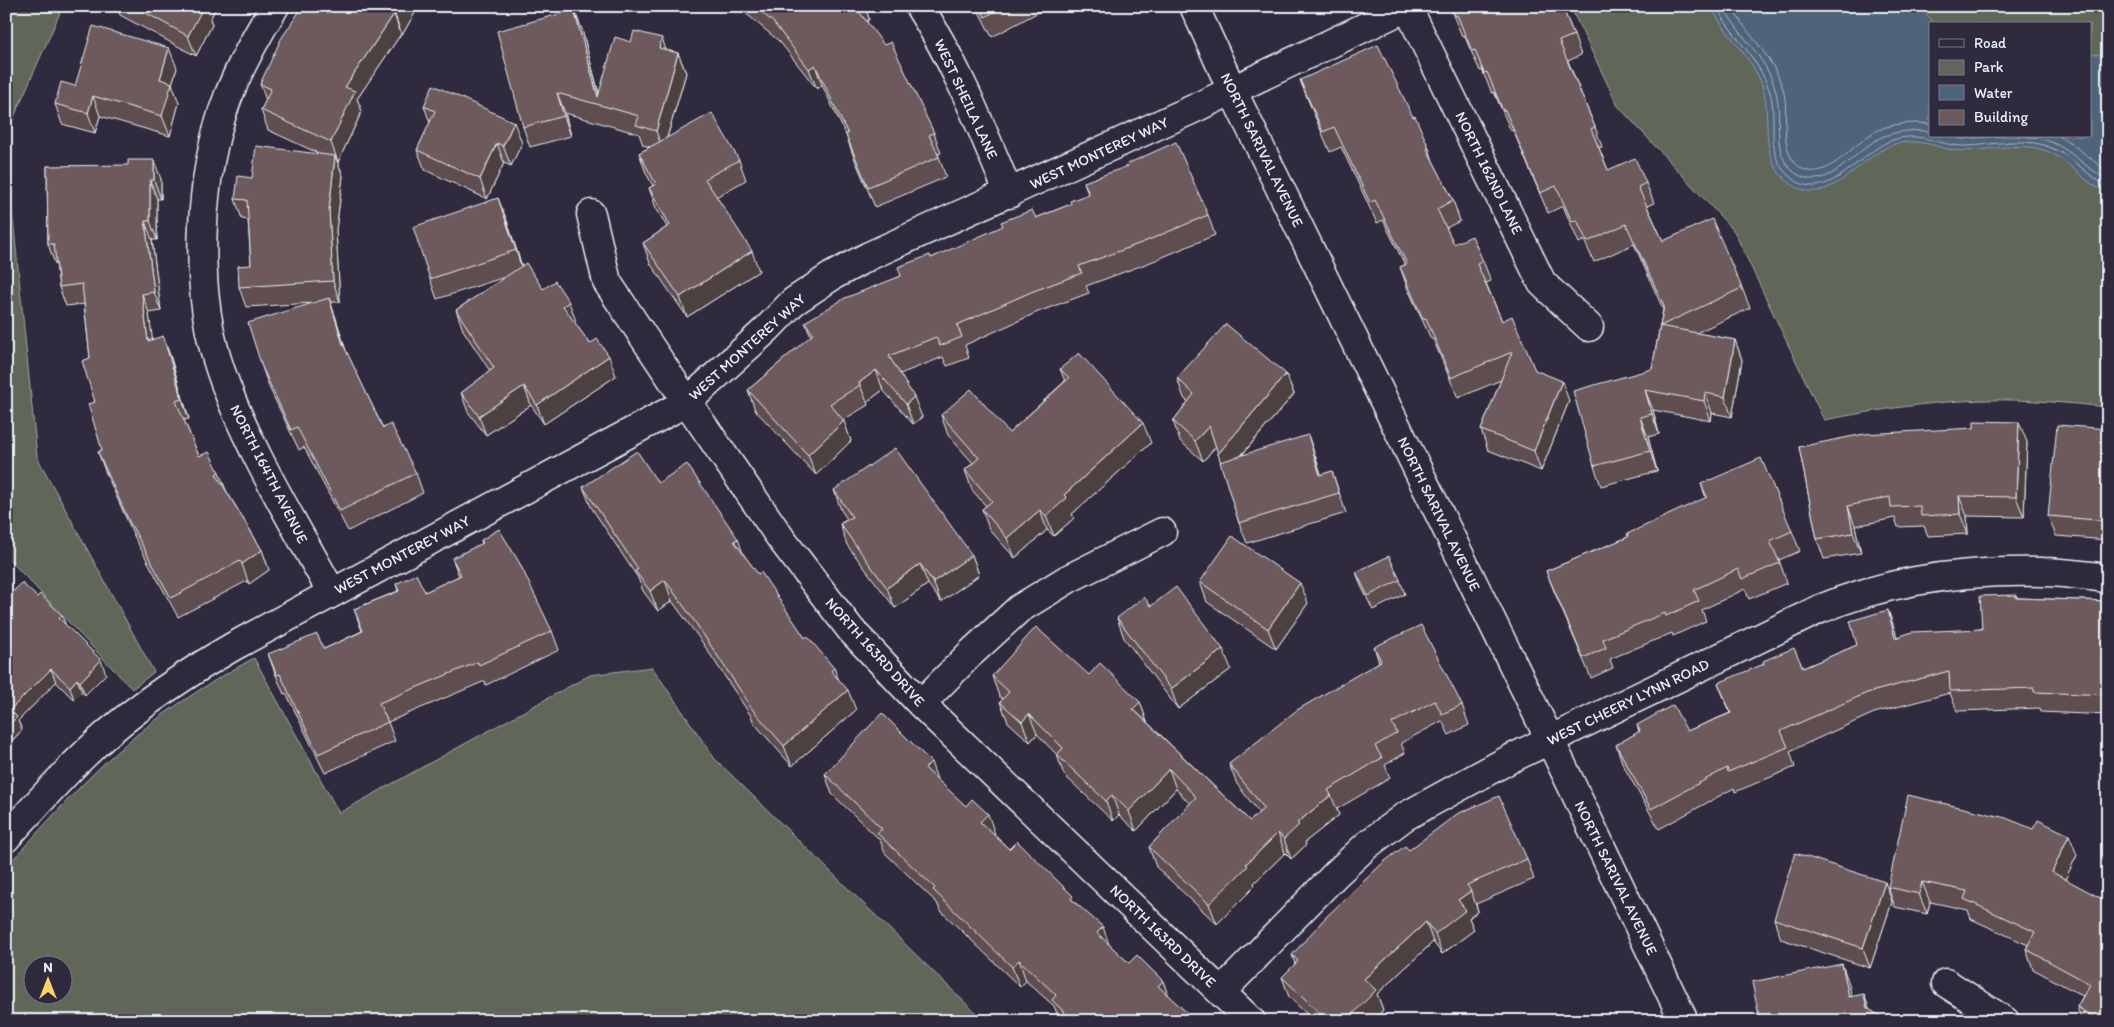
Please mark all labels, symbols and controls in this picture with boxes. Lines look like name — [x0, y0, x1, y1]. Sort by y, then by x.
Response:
legend — [1929, 22, 2092, 138]
text: Road — [1974, 34, 2007, 52]
street label: WEST SHEILA LANE — [930, 36, 1002, 162]
text: Park — [1974, 58, 2004, 76]
street label: NORTH SARIVAL AVENUE — [1217, 70, 1307, 230]
text: Water — [1974, 84, 2013, 102]
text: Building — [1974, 108, 2028, 126]
street label: NORTH 162ND LANE — [1451, 109, 1527, 237]
street label: WEST MONTEREY WAY — [1027, 113, 1172, 193]
street label: WEST MONTEREY WAY — [685, 289, 809, 404]
street label: NORTH 164TH AVENUE — [226, 402, 312, 546]
street label: NORTH SARIVAL AVENUE — [1394, 434, 1484, 594]
street label: WEST MONTEREY WAY — [331, 511, 473, 598]
street label: NORTH 163RD DRIVE — [821, 594, 929, 710]
street label: WEST CHEERY LYNN ROAD — [1544, 655, 1712, 749]
street label: NORTH SARIVAL AVENUE — [1571, 798, 1661, 958]
street label: NORTH 163RD DRIVE — [1106, 881, 1220, 991]
north arrow — [22, 954, 72, 1004]
text: N — [43, 959, 53, 976]

